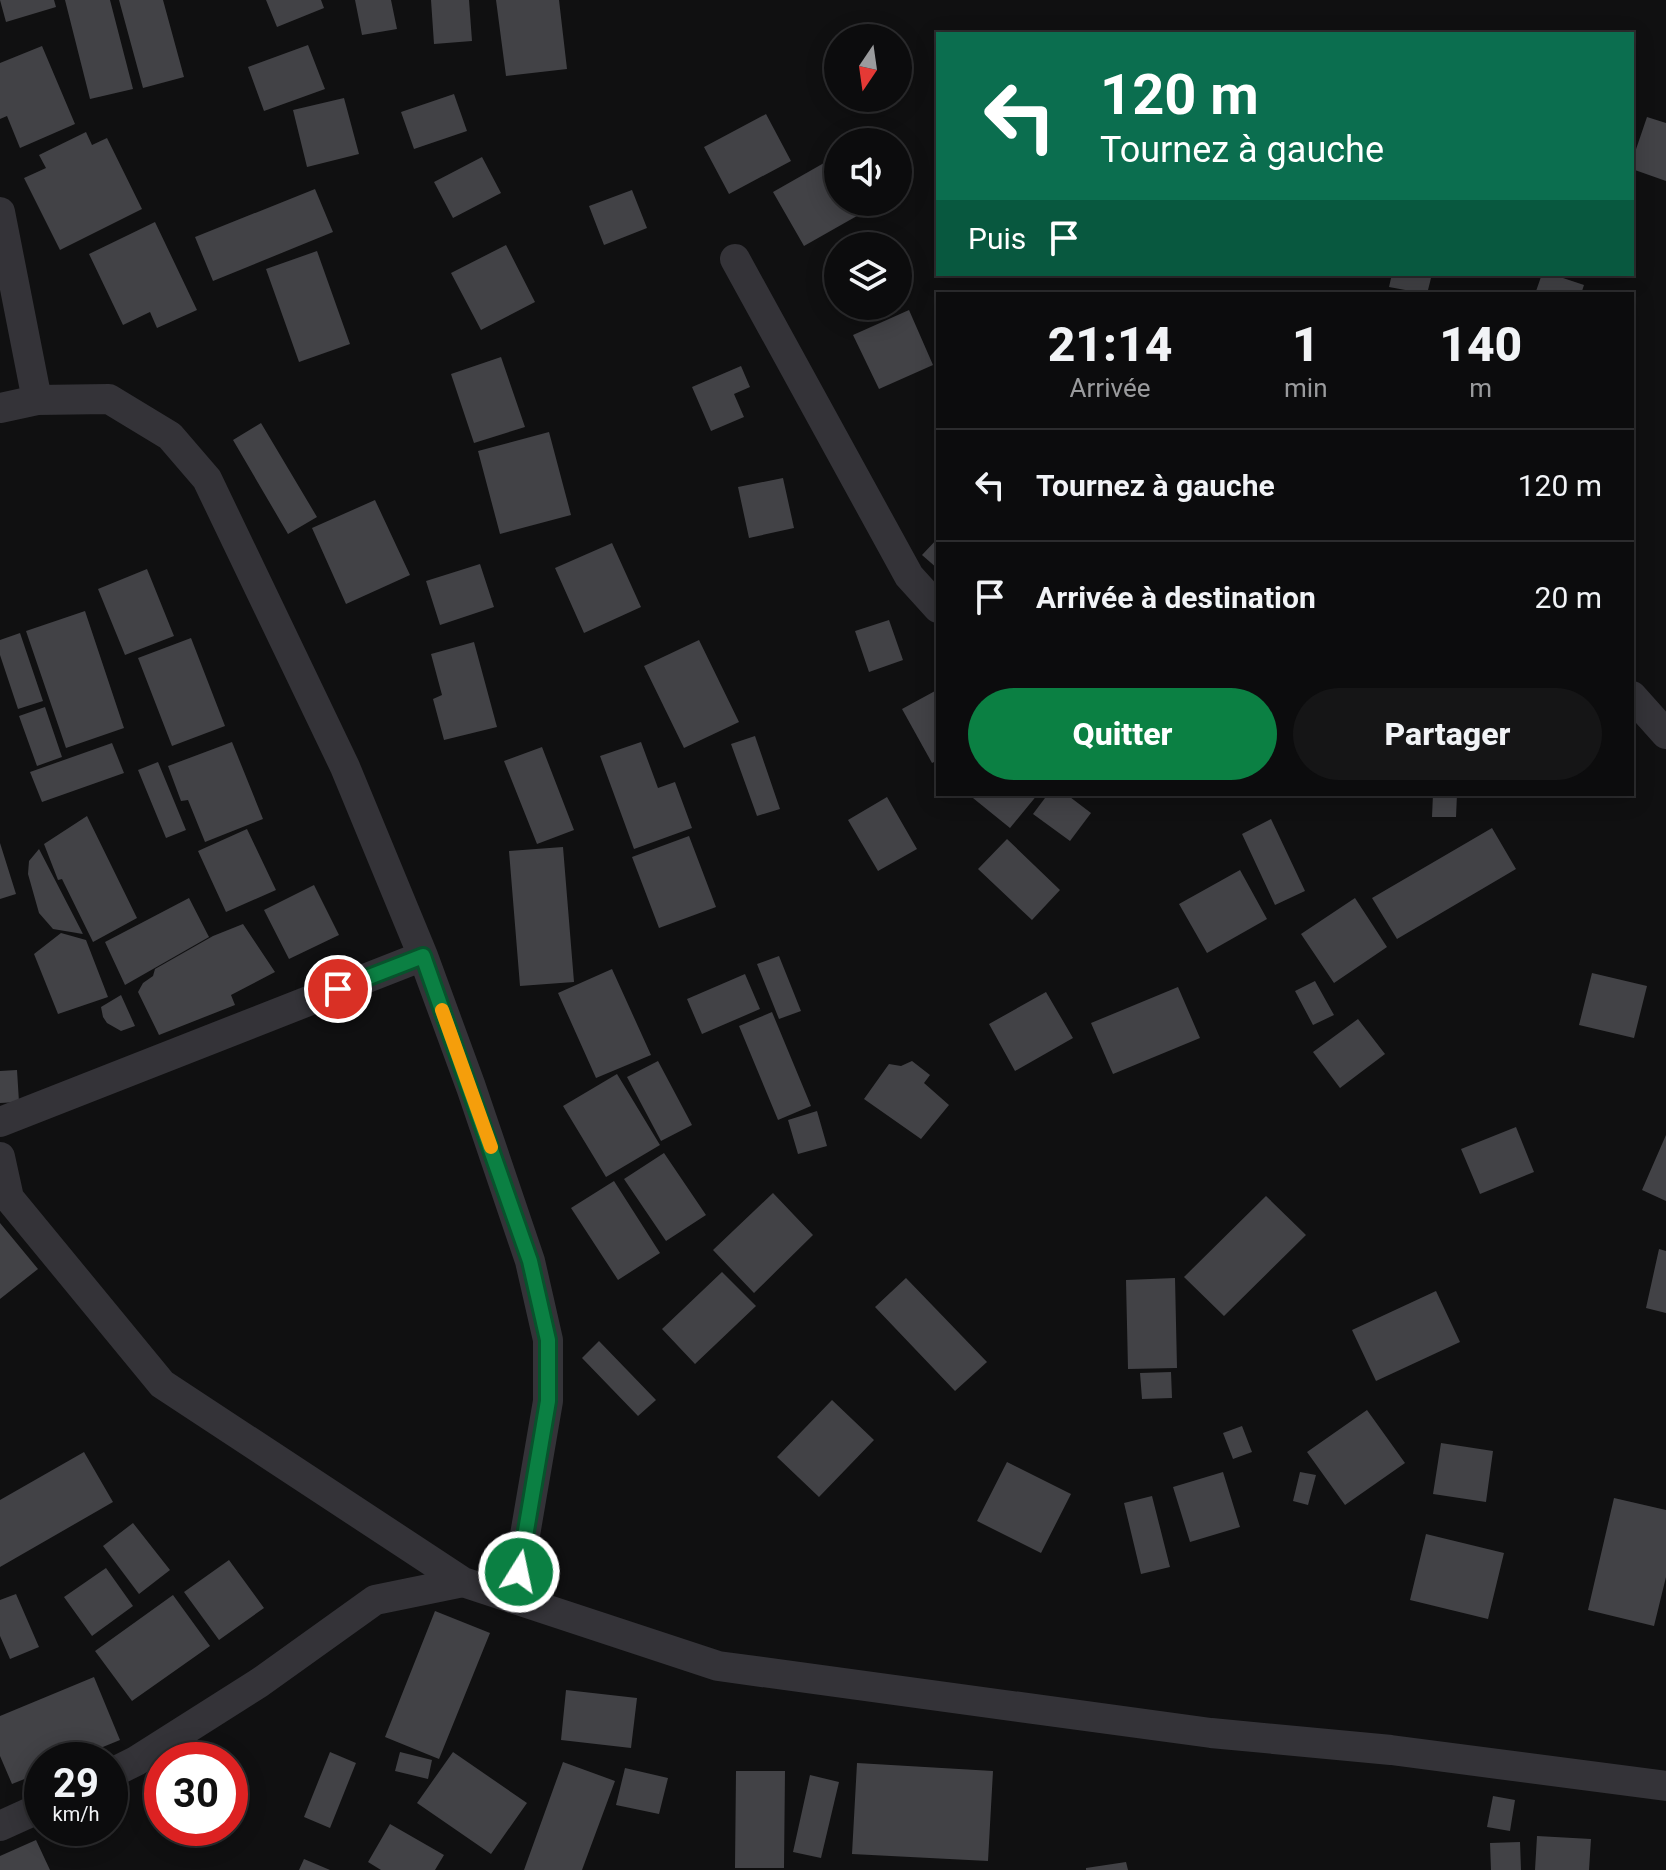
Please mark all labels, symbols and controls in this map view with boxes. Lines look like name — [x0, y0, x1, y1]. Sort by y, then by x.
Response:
north arrow — [824, 24, 912, 112]
map controls — [824, 24, 912, 320]
text: 120 m — [1100, 62, 1259, 128]
icon: left — [968, 64, 1072, 168]
button: sound — [824, 128, 912, 216]
text: Tournez à gauche — [1100, 129, 1384, 171]
icon: arrive — [1042, 216, 1086, 260]
text: Puis — [968, 221, 1026, 256]
button: layers — [824, 232, 912, 320]
text: 21:14 — [1048, 316, 1172, 373]
text: 1 — [1292, 316, 1320, 373]
text: 140 — [1439, 316, 1522, 373]
text: Arrivée — [1070, 373, 1150, 403]
text: min — [1284, 373, 1328, 403]
text: m — [1469, 373, 1492, 403]
icon: left — [968, 463, 1012, 507]
text: Tournez à gauche — [1036, 468, 1275, 503]
text: 120 m — [1518, 468, 1602, 503]
icon: arrive — [968, 575, 1012, 619]
text: Arrivée à destination — [1036, 580, 1316, 615]
text: 20 m — [1535, 580, 1602, 615]
button: Quitter — [968, 688, 1277, 780]
button: Partager — [1293, 688, 1602, 780]
pin — [304, 955, 372, 1023]
icon: arrive — [316, 967, 360, 1011]
position arrow — [477, 1530, 561, 1614]
speed limit sign: 30 — [144, 1742, 248, 1846]
text: 29 — [53, 1760, 99, 1807]
text: km/h — [53, 1802, 99, 1826]

